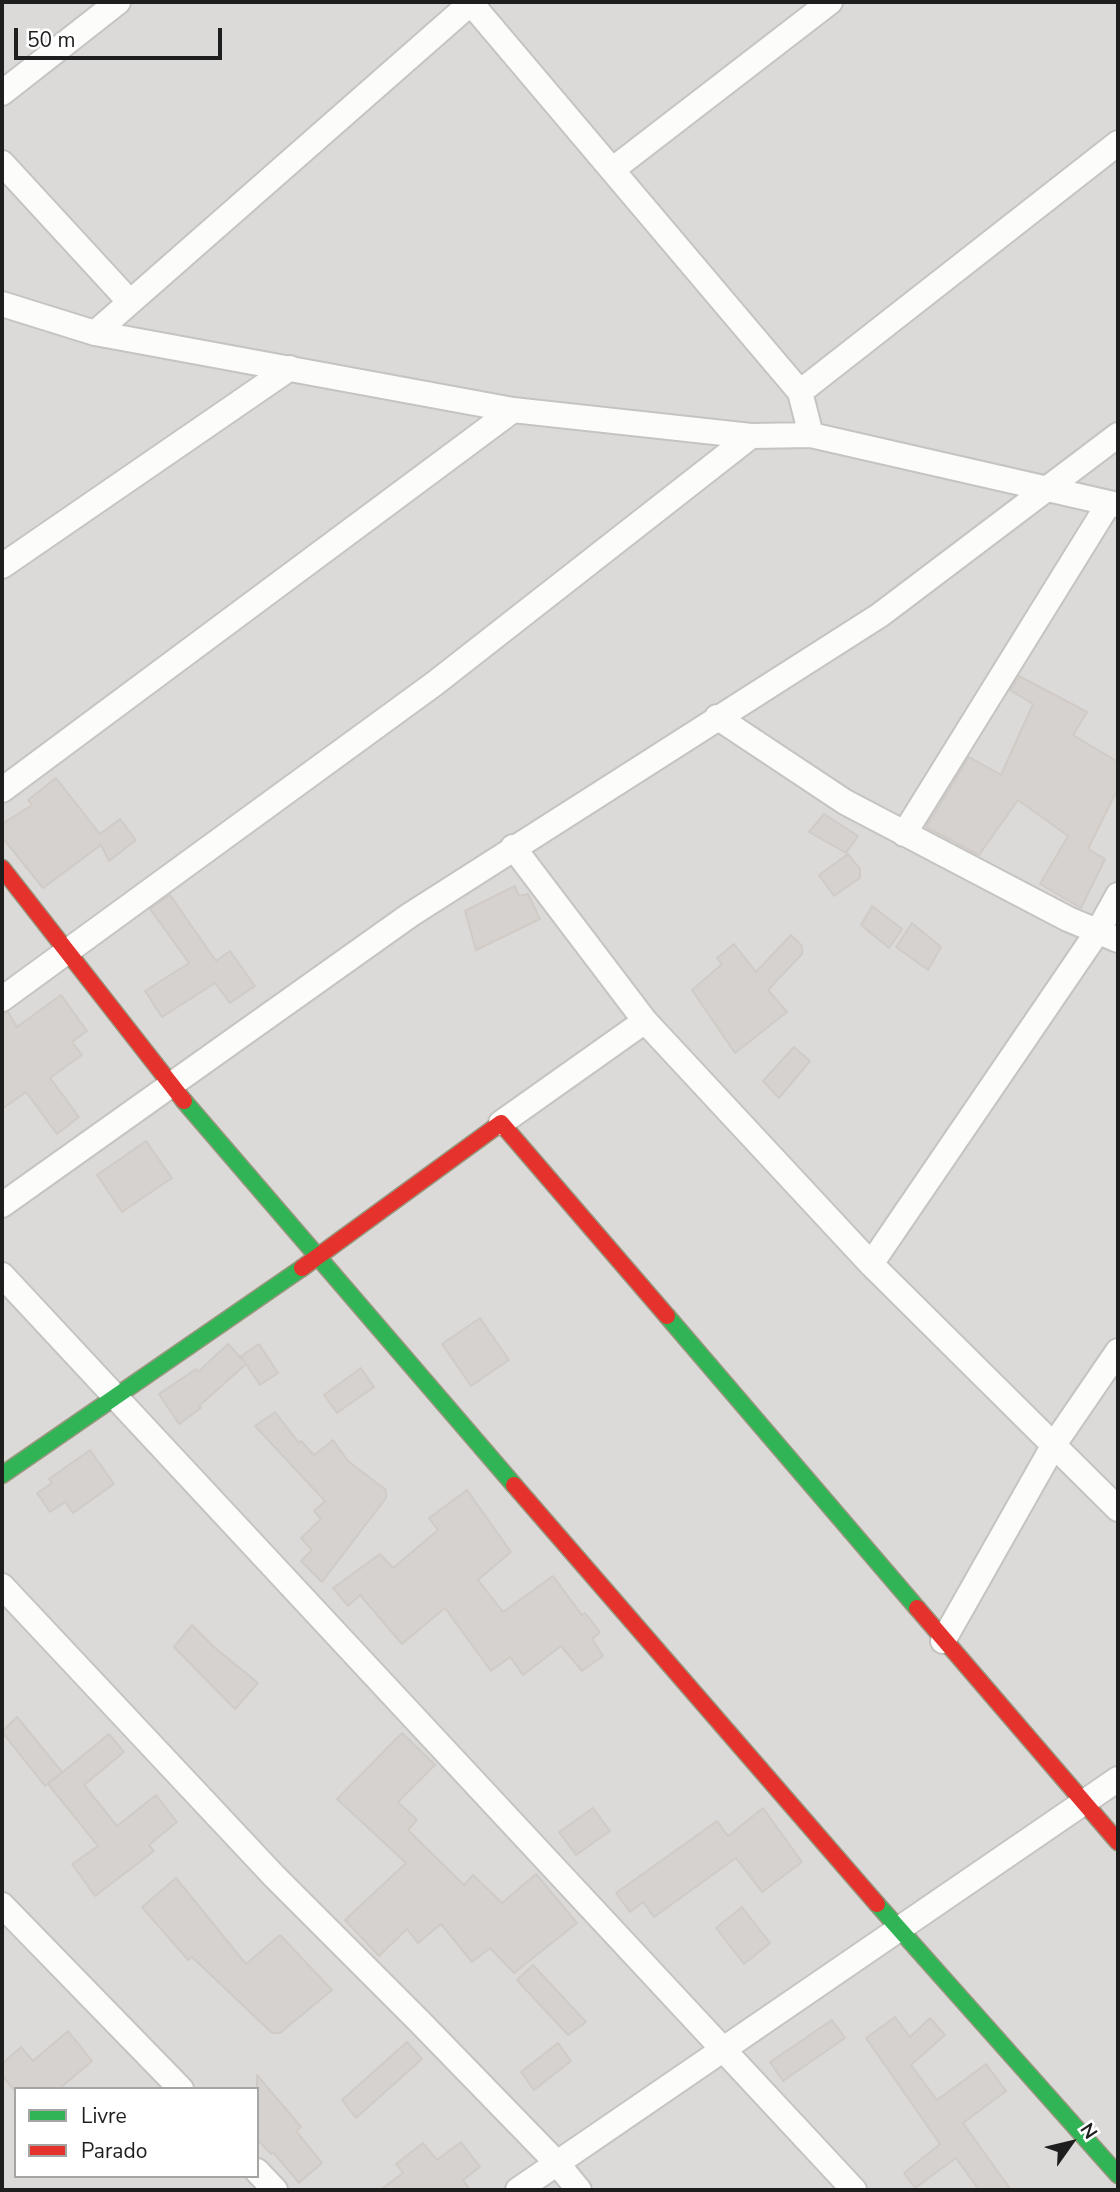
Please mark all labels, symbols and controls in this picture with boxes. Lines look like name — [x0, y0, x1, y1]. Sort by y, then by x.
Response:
scale bar — [18, 14, 226, 58]
text: 50 m — [27, 26, 76, 54]
legend — [14, 2087, 259, 2178]
text: Livre — [81, 2102, 127, 2130]
north arrow — [1036, 2108, 1106, 2178]
text: N — [1074, 2118, 1103, 2144]
text: Parado — [81, 2137, 147, 2165]

